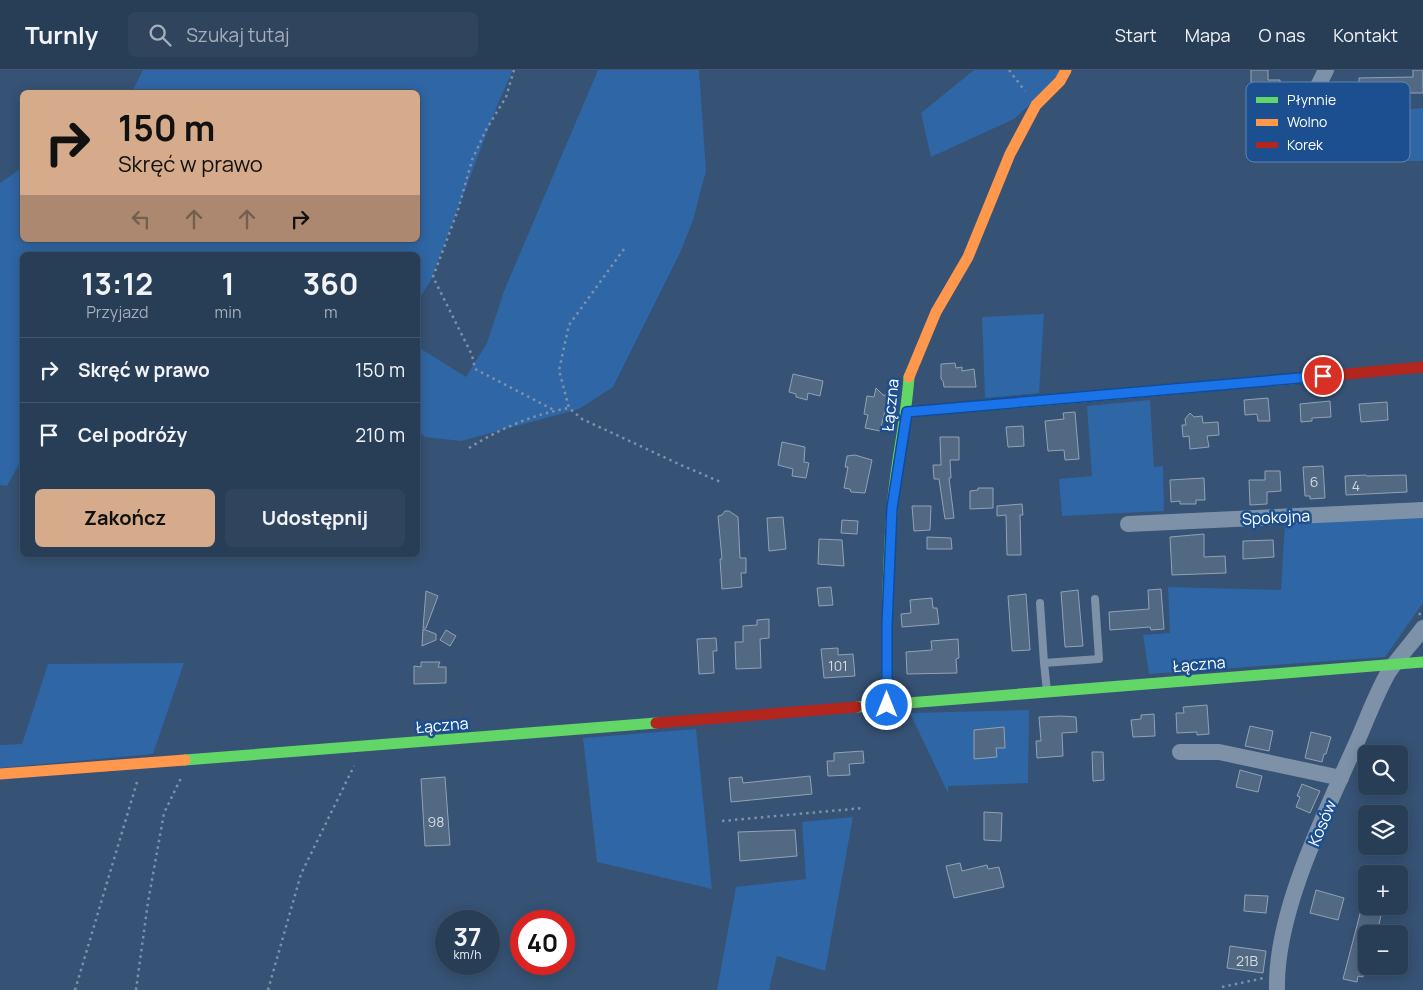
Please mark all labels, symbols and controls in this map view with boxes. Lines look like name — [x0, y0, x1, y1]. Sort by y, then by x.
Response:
search box — [128, 12, 478, 57]
text: Turnly — [25, 18, 98, 51]
icon: search — [146, 21, 174, 49]
text: Szukaj tutaj — [186, 22, 290, 48]
text: Start — [1115, 23, 1157, 47]
text: Mapa — [1185, 23, 1231, 47]
text: O nas — [1259, 23, 1305, 47]
text: Kontakt — [1333, 23, 1398, 47]
legend — [1246, 82, 1410, 162]
text: Płynnie — [1287, 90, 1336, 109]
text: 150 m — [118, 104, 215, 152]
icon: right — [35, 110, 100, 175]
text: Wolno — [1287, 112, 1327, 131]
text: Korek — [1287, 135, 1324, 154]
text: Skręć w prawo — [118, 149, 263, 179]
icon: left — [127, 205, 155, 233]
icon: ahead — [180, 205, 208, 233]
icon: ahead — [233, 205, 261, 233]
icon: right — [286, 205, 314, 233]
text: 13:12 — [81, 263, 153, 304]
text: 1 — [221, 263, 235, 304]
text: 360 — [303, 263, 359, 304]
text: Przyjazd — [86, 301, 148, 323]
text: min — [215, 301, 241, 323]
text: m — [324, 301, 337, 323]
pin — [1302, 355, 1344, 397]
icon: right — [35, 356, 63, 384]
text: Skręć w prawo — [78, 357, 210, 383]
text: 150 m — [355, 357, 405, 383]
icon: arrive — [1309, 362, 1337, 390]
street label: Łączna — [876, 378, 904, 432]
icon: arrive — [35, 421, 63, 449]
text: Cel podróży — [78, 422, 187, 448]
text: 210 m — [355, 422, 405, 448]
house number: 6 — [1310, 472, 1318, 491]
house number: 4 — [1352, 476, 1360, 495]
button: Zakończ — [35, 489, 215, 547]
button: Udostępnij — [225, 489, 405, 547]
street label: Spokojna — [1241, 504, 1311, 530]
street label: Łączna — [1172, 651, 1226, 677]
house number: 101 — [828, 656, 848, 675]
position arrow — [860, 678, 912, 730]
street label: Łączna — [415, 712, 469, 738]
map controls — [1358, 745, 1408, 975]
button: search — [1358, 745, 1408, 795]
street label: Kosów — [1302, 797, 1342, 849]
button: layers — [1358, 805, 1408, 855]
house number: 98 — [428, 812, 444, 831]
button: + — [1358, 865, 1408, 915]
speed limit sign: 40 — [510, 910, 575, 975]
text: 37 — [454, 919, 481, 954]
button: − — [1358, 925, 1408, 975]
text: km/h — [454, 946, 481, 963]
house number: 21B — [1236, 951, 1258, 970]

